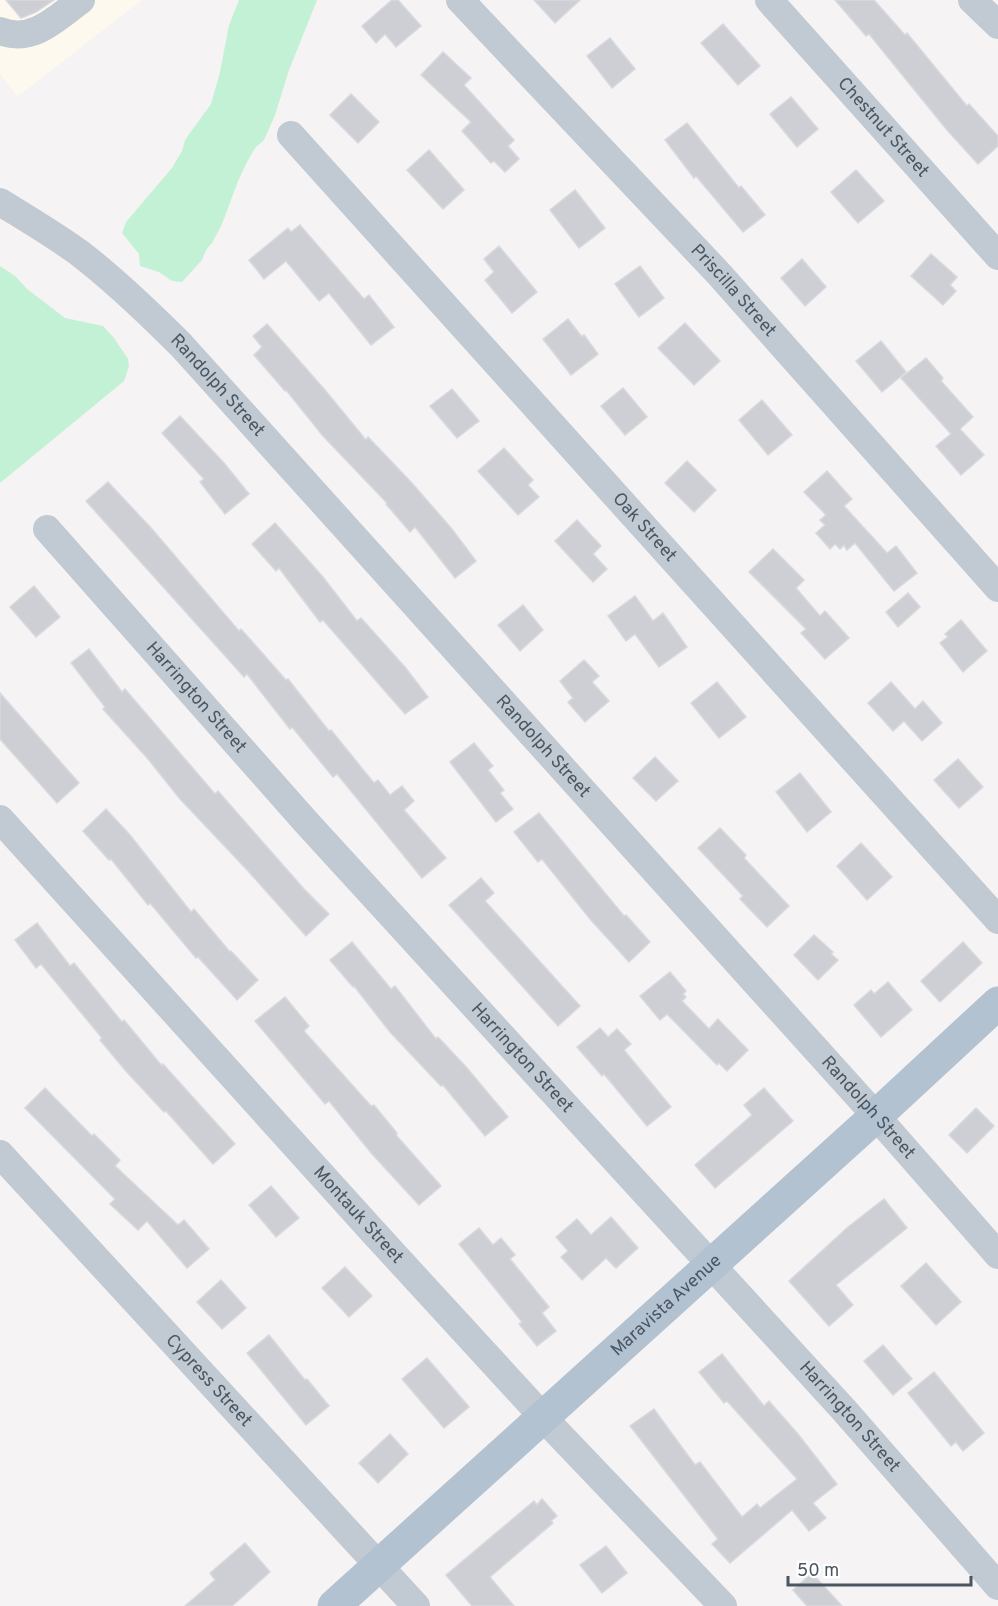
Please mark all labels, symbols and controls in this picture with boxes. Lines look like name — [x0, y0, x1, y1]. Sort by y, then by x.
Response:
street label: Chestnut Street — [832, 73, 934, 182]
street label: Priscilla Street — [685, 239, 781, 342]
street label: Randolph Street — [165, 329, 270, 442]
street label: Oak Street — [607, 488, 682, 567]
street label: Harrington Street — [141, 637, 251, 758]
street label: Randolph Street — [490, 690, 595, 803]
street label: Harrington Street — [466, 998, 578, 1118]
street label: Randolph Street — [816, 1051, 920, 1164]
street label: Montauk Street — [308, 1161, 408, 1269]
street label: Maravista Avenue — [606, 1250, 727, 1362]
street label: Cypress Street — [160, 1329, 257, 1432]
street label: Harrington Street — [794, 1357, 905, 1477]
scale bar — [788, 1549, 971, 1587]
text: 50 m — [797, 1560, 839, 1583]

